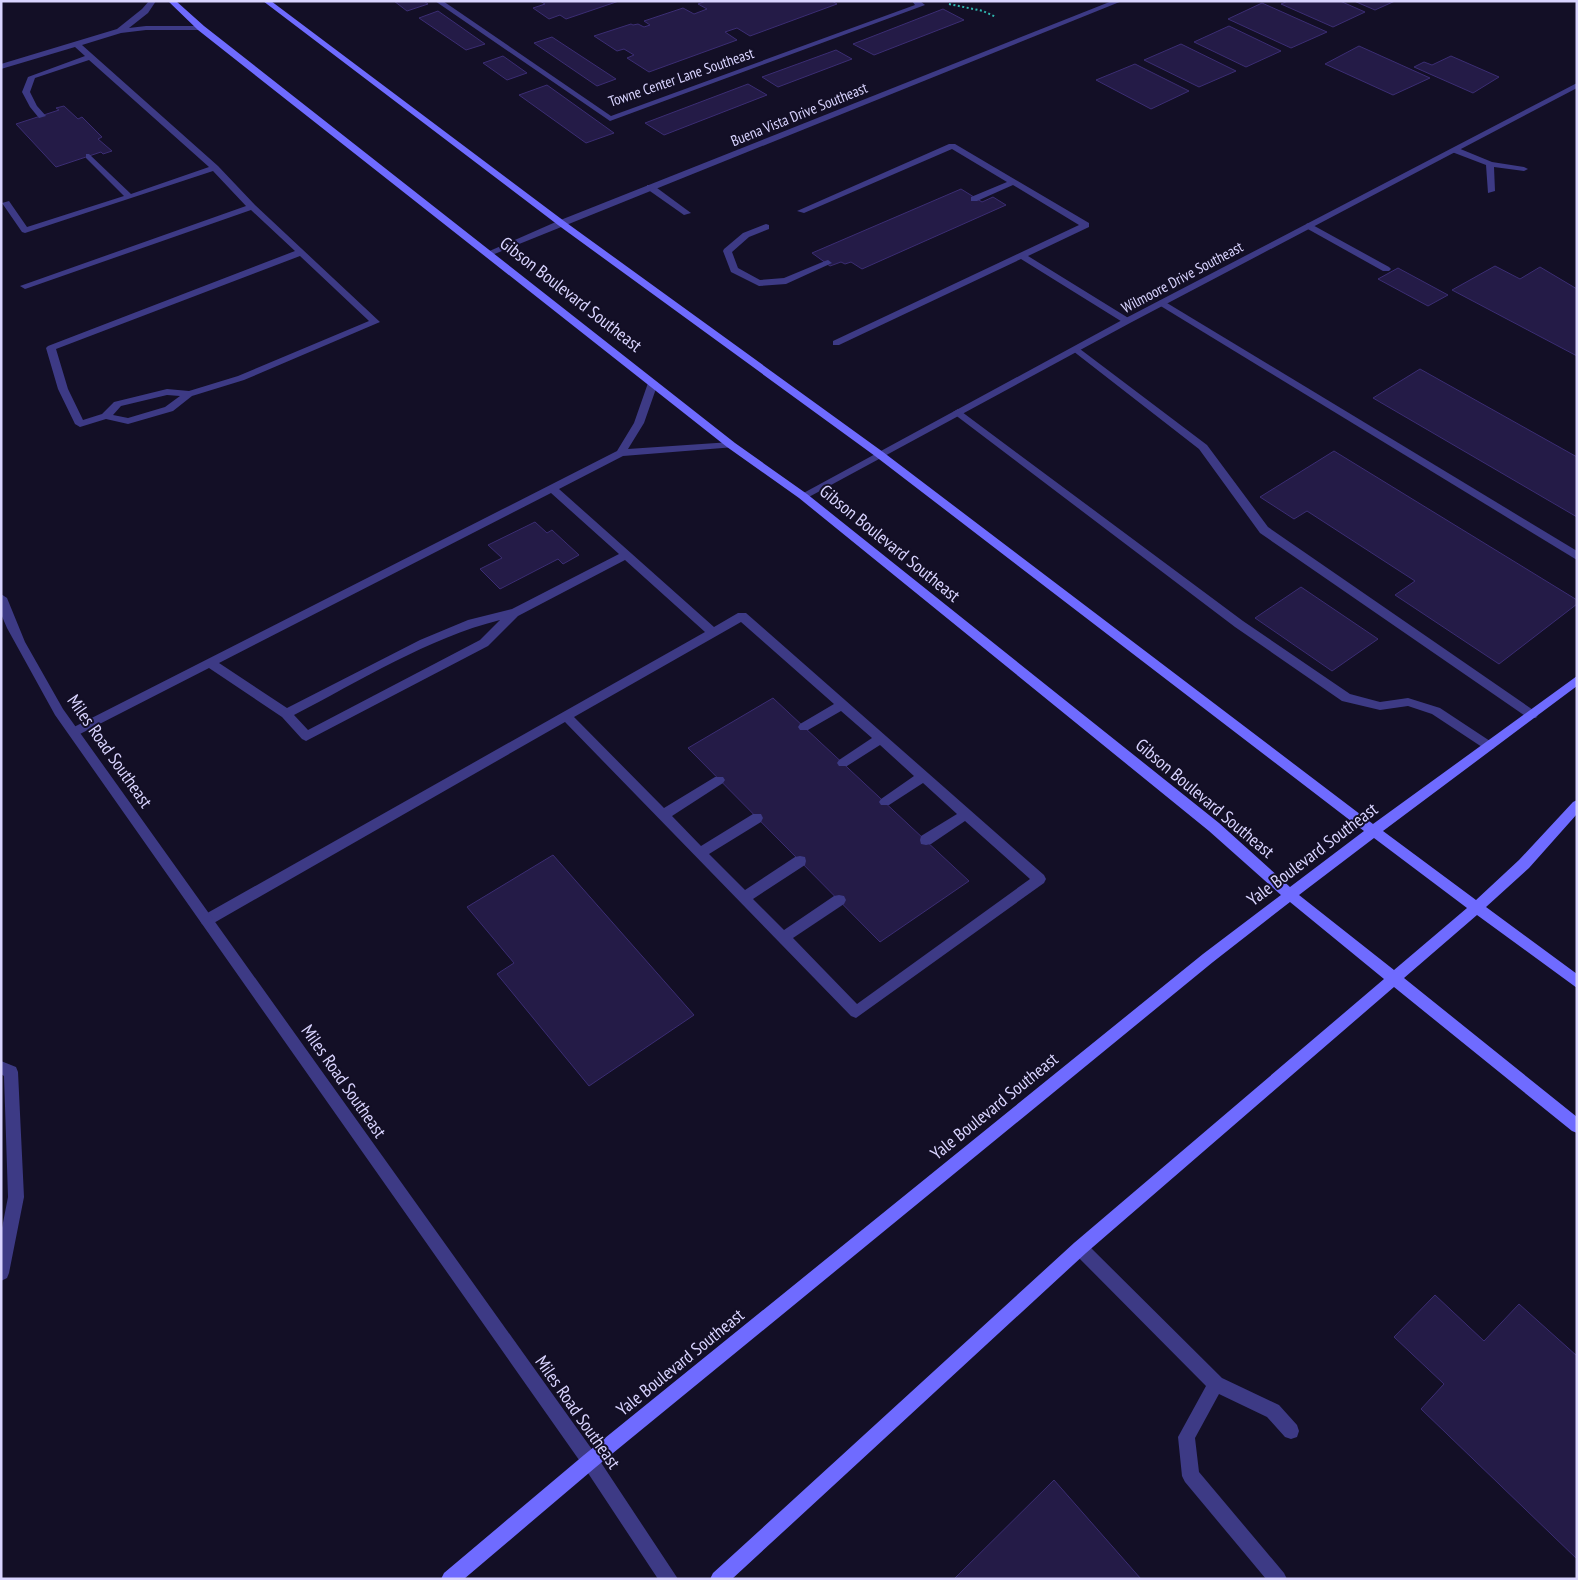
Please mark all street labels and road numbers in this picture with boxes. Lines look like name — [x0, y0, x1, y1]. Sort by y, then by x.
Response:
street label: Towne Center Lane Southeast — [606, 43, 756, 111]
street label: Buena Vista Drive Southeast — [728, 78, 870, 150]
street label: Gibson Boulevard Southeast — [495, 231, 647, 357]
street label: Wilmoore Drive Southeast — [1118, 237, 1246, 317]
street label: Gibson Boulevard Southeast — [815, 479, 965, 607]
street label: Miles Road Southeast — [62, 690, 158, 812]
street label: Gibson Boulevard Southeast — [1131, 733, 1279, 863]
street label: Yale Boulevard Southeast — [1242, 797, 1382, 911]
street label: Miles Road Southeast — [296, 1020, 392, 1142]
street label: Yale Boulevard Southeast — [925, 1047, 1063, 1165]
street label: Yale Boulevard Southeast — [611, 1303, 749, 1421]
street label: Miles Road Southeast — [530, 1351, 626, 1473]

